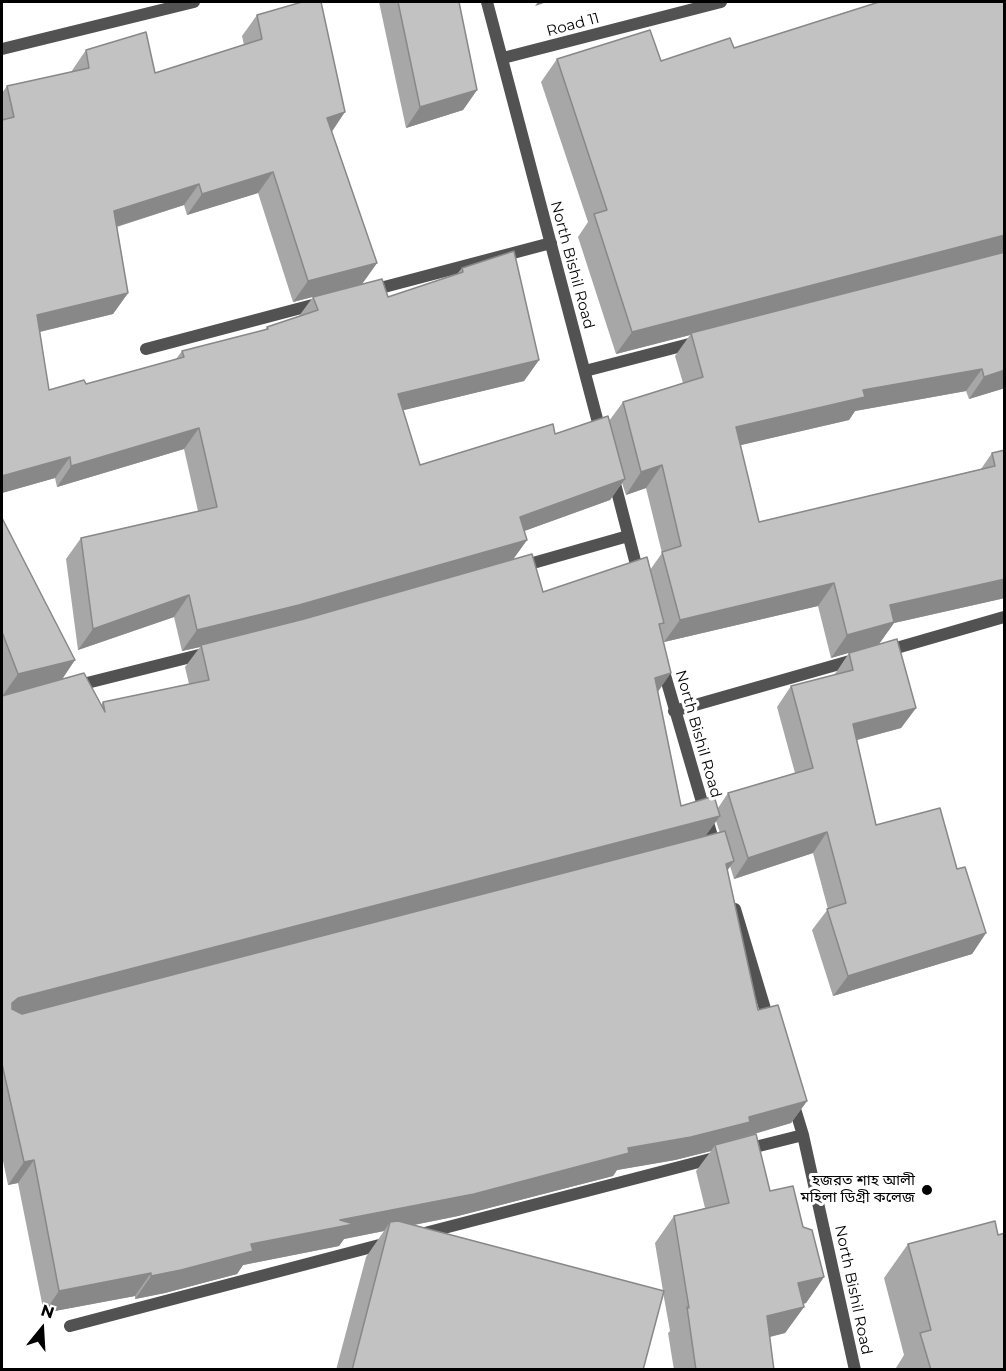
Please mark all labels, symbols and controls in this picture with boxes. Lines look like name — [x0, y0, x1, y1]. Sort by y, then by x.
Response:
street label: Road 11 — [545, 9, 601, 41]
street label: North Bishil Road — [546, 199, 598, 331]
street label: North Bishil Road — [671, 668, 725, 800]
place label: হজরত শাহ আলী মহিলা ডিগ্রী কলেজ — [801, 1172, 915, 1207]
marker: হজরত শাহ আলী মহিলা ডিগ্রী কলেজ — [920, 1183, 934, 1197]
street label: North Bishil Road — [830, 1224, 876, 1356]
north arrow — [12, 1299, 72, 1359]
text: N — [39, 1300, 57, 1322]

